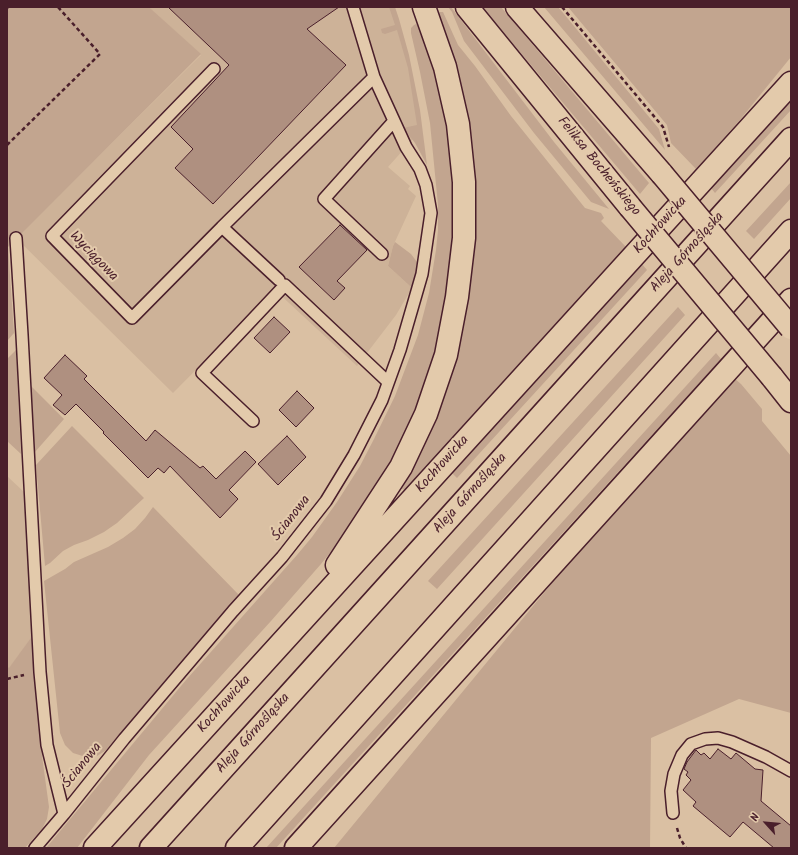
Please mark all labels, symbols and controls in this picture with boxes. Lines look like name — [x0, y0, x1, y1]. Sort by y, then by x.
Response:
street label: Feliksa Bocheńskiego — [553, 114, 643, 220]
street label: Kochłowicka — [631, 194, 691, 258]
street label: Aleja Górnośląska — [647, 209, 729, 297]
street label: Wyciągowa — [65, 229, 121, 285]
street label: Kochłowicka — [413, 433, 473, 497]
street label: Aleja Górnośląska — [430, 450, 512, 538]
street label: Ścianowa — [269, 493, 315, 545]
street label: Kochłowicka — [195, 673, 255, 737]
street label: Aleja Górnośląska — [213, 690, 295, 778]
street label: Ścianowa — [60, 740, 106, 792]
north arrow — [746, 803, 786, 843]
text: N — [746, 810, 765, 825]

